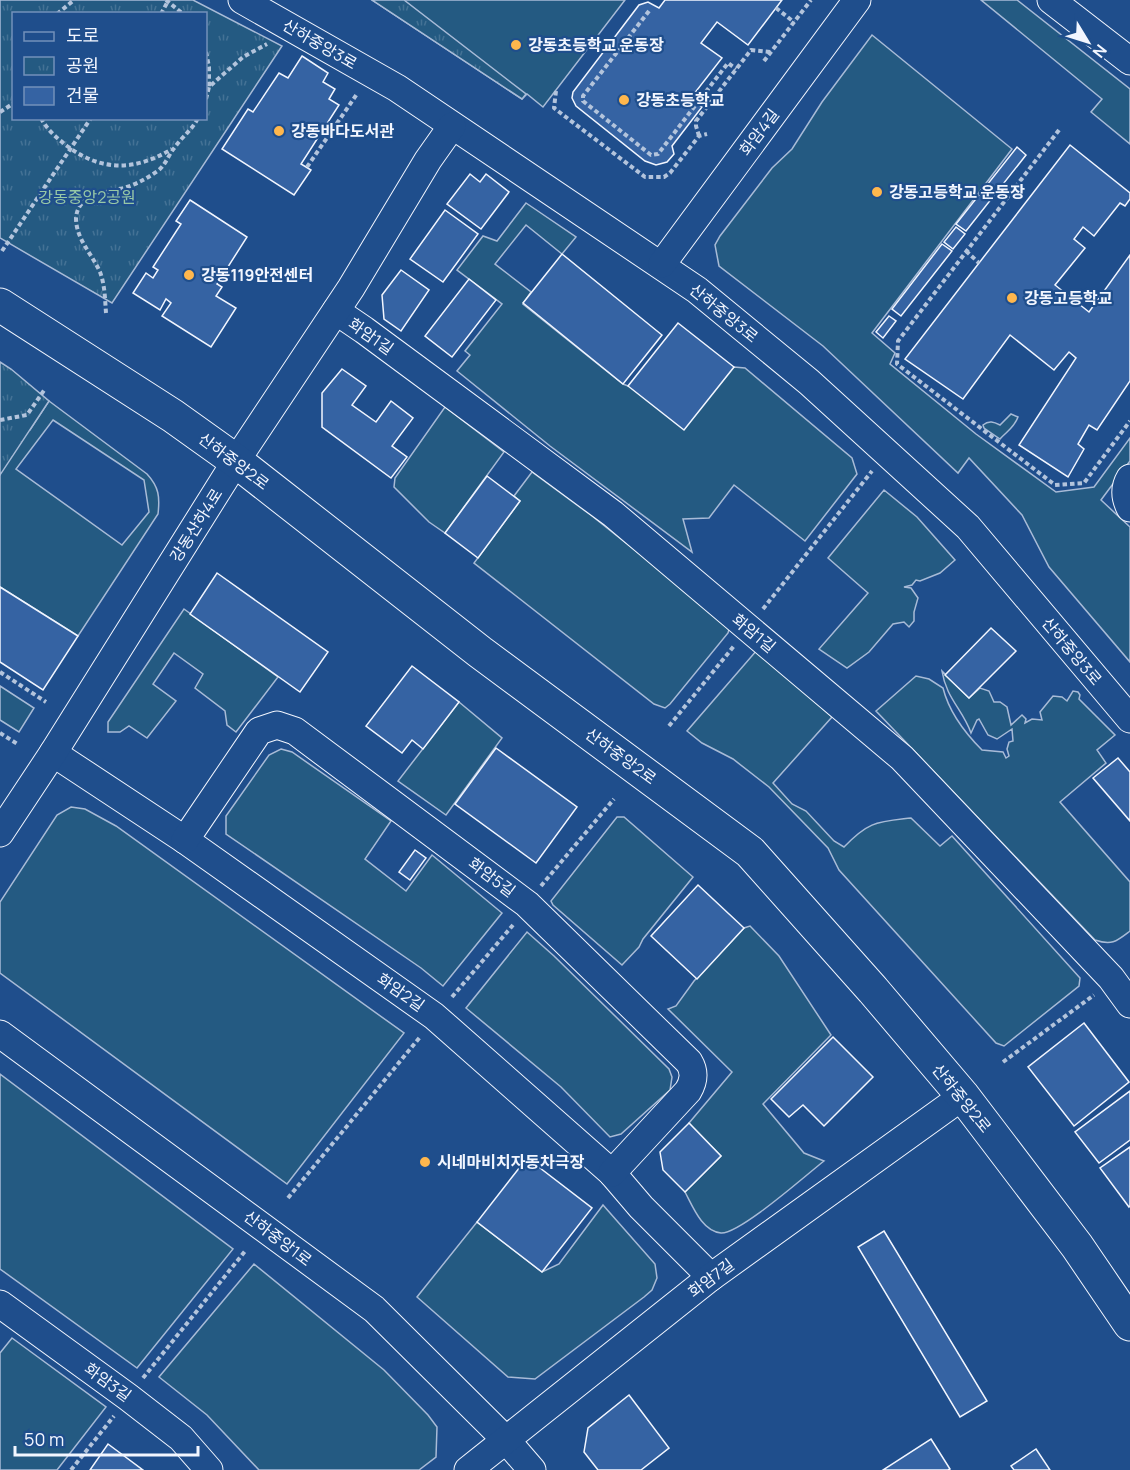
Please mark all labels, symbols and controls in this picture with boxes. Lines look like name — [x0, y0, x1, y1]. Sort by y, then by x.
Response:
legend — [12, 12, 207, 120]
north arrow — [1058, 12, 1118, 72]
street label: 산하중앙3로 — [279, 14, 361, 74]
text: 도로 — [66, 23, 99, 47]
place label: 강동초등학교 운동장 — [528, 34, 664, 56]
marker: 강동초등학교 운동장 — [509, 38, 523, 52]
text: N — [1088, 40, 1112, 63]
text: 공원 — [66, 53, 99, 77]
text: 건물 — [66, 83, 99, 107]
place label: 강동초등학교 — [636, 89, 725, 111]
marker: 강동초등학교 — [617, 93, 631, 107]
street label: 화암4길 — [734, 104, 784, 160]
place label: 강동바다도서관 — [291, 120, 394, 142]
marker: 강동바다도서관 — [272, 124, 286, 138]
place label: 강동고등학교 운동장 — [889, 181, 1025, 203]
marker: 강동고등학교 운동장 — [870, 185, 884, 199]
park label: 강동중앙2공원 — [38, 186, 136, 208]
place label: 강동119안전센터 — [201, 264, 313, 286]
marker: 강동119안전센터 — [182, 268, 196, 282]
street label: 산하중앙3로 — [685, 279, 763, 348]
place label: 강동고등학교 — [1024, 287, 1113, 309]
marker: 강동고등학교 — [1005, 291, 1019, 305]
street label: 화암1길 — [344, 313, 398, 359]
street label: 산하중앙2로 — [194, 427, 274, 495]
street label: 강동산하4로 — [165, 484, 227, 566]
street label: 화암1길 — [728, 608, 780, 658]
street label: 산하중앙3로 — [1037, 612, 1107, 690]
street label: 산하중앙2로 — [581, 723, 661, 789]
street label: 화암5길 — [464, 852, 520, 902]
street label: 화암2길 — [373, 968, 429, 1016]
street label: 산하중앙2로 — [927, 1059, 997, 1137]
place label: 시네마비치자동차극장 — [437, 1151, 584, 1173]
marker: 시네마비치자동차극장 — [418, 1155, 432, 1169]
street label: 산하중앙1로 — [239, 1205, 317, 1271]
street label: 화암7길 — [684, 1254, 738, 1302]
street label: 화암3길 — [80, 1358, 136, 1406]
scale bar — [15, 1419, 198, 1457]
text: 50 m — [24, 1427, 64, 1451]

